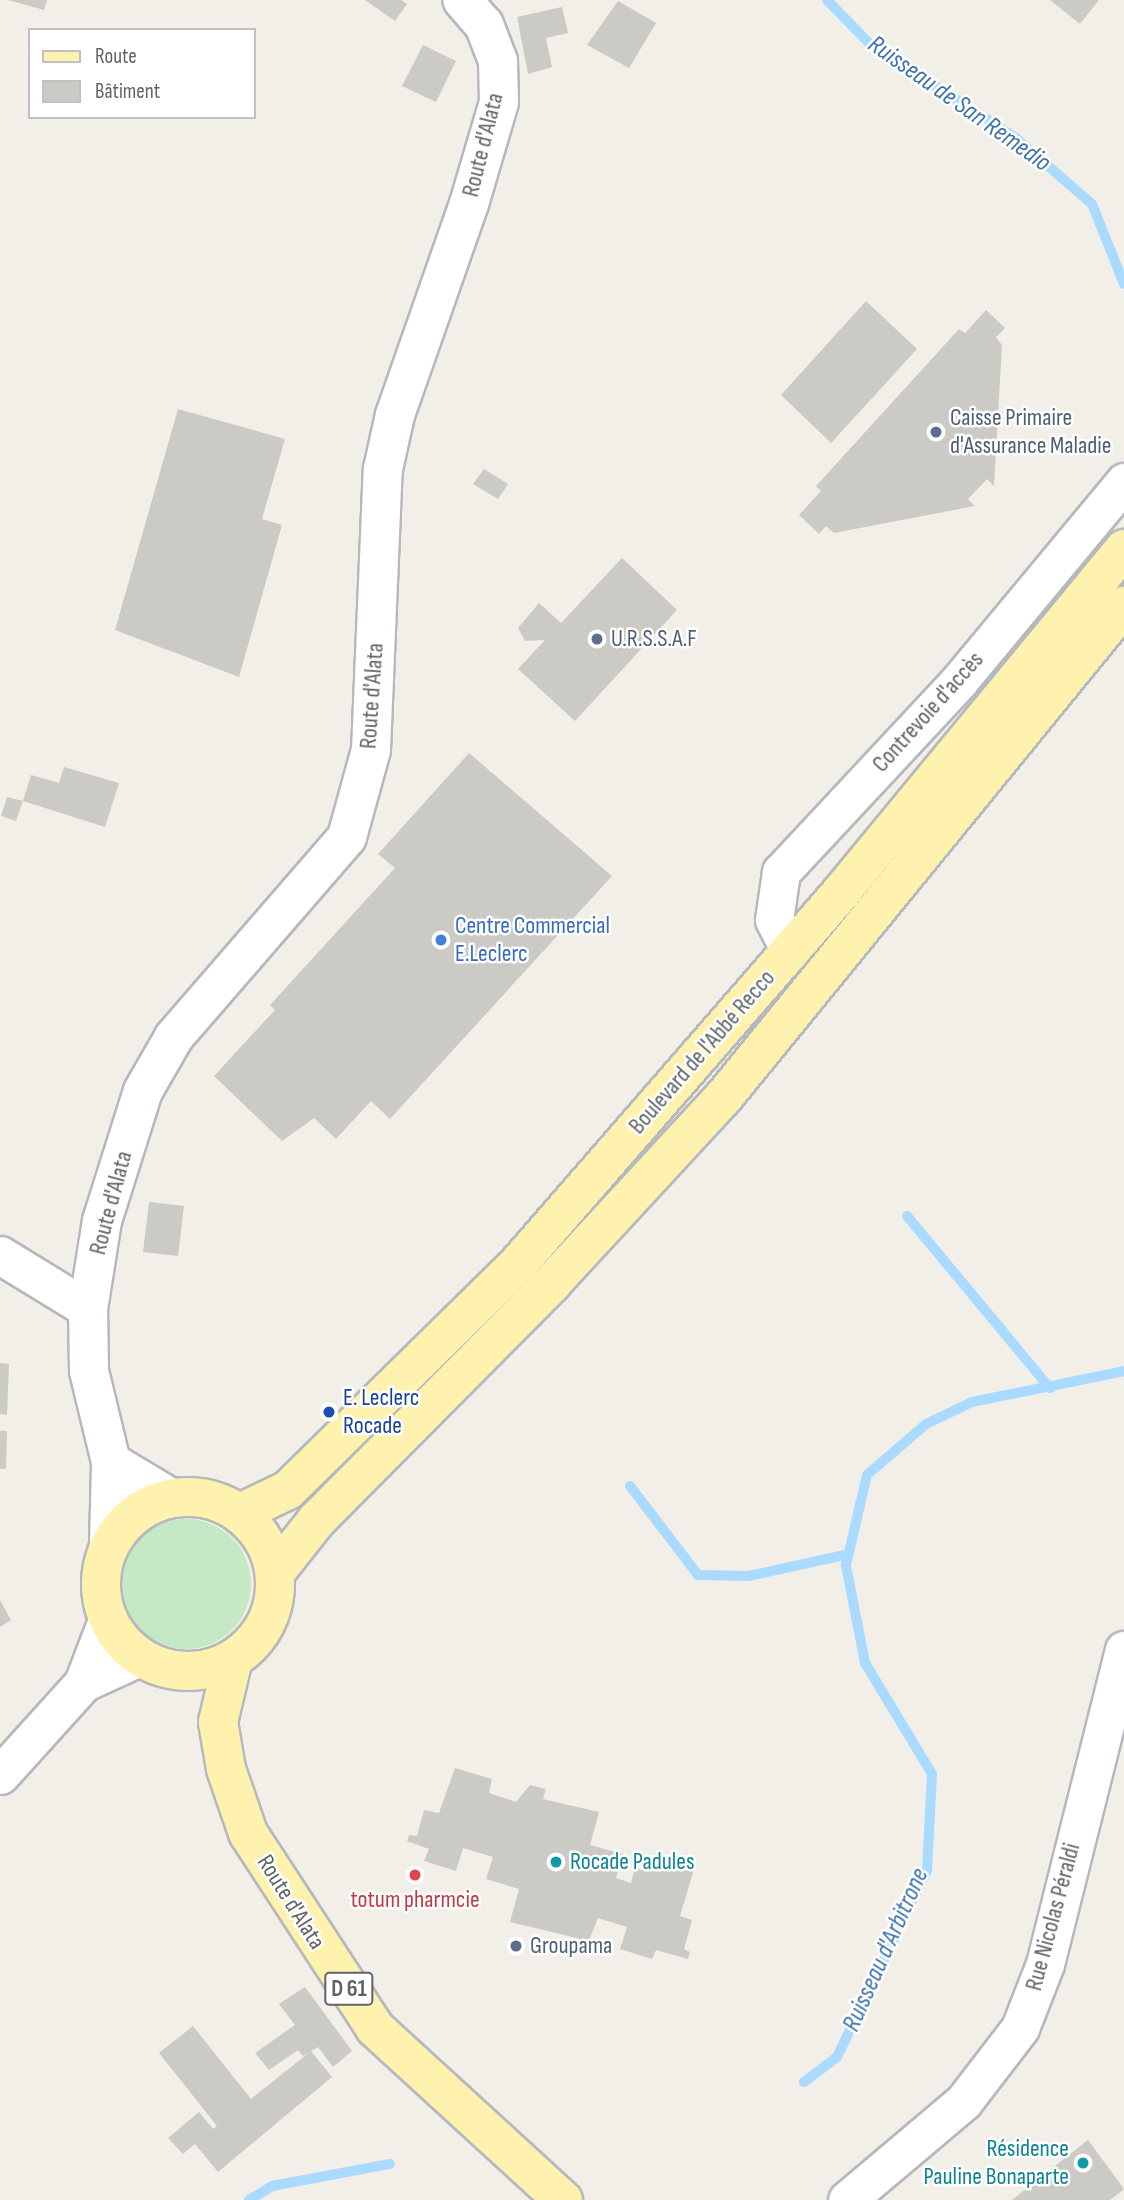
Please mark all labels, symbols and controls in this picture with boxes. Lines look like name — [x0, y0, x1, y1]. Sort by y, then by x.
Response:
legend — [28, 28, 256, 119]
water label: Ruisseau de San Remedio — [862, 29, 1056, 179]
text: Route — [95, 44, 137, 69]
text: Bâtiment — [95, 79, 160, 104]
street label: Route d'Alata — [456, 90, 510, 200]
place label: Caisse Primaire d'Assurance Maladie — [950, 404, 1111, 460]
marker: Caisse Primaire d'Assurance Maladie — [928, 424, 944, 440]
place label: U.R.S.S.A.F — [611, 625, 697, 653]
marker: U.R.S.S.A.F — [589, 631, 605, 647]
street label: Route d'Alata — [354, 642, 390, 750]
street label: Contrevoie d'accès — [866, 646, 990, 778]
place label: Centre Commercial E.Leclerc — [455, 912, 610, 968]
marker: Centre Commercial E.Leclerc — [433, 932, 449, 948]
street label: Boulevard de l'Abbé Recco — [623, 964, 781, 1140]
street label: Route d'Alata — [83, 1148, 139, 1258]
place label: E. Leclerc Rocade — [343, 1384, 419, 1440]
marker: E. Leclerc Rocade — [321, 1404, 337, 1420]
street label: Rue Nicolas Péraldi — [1020, 1840, 1086, 1994]
place label: Rocade Padules — [570, 1848, 695, 1876]
street label: Route d'Alata — [251, 1849, 331, 1955]
marker: Rocade Padules — [548, 1854, 564, 1870]
water label: Ruisseau d'Arbitrone — [836, 1864, 936, 2036]
marker: totum pharmcie — [407, 1867, 423, 1883]
place label: totum pharmcie — [350, 1886, 480, 1914]
place label: Groupama — [530, 1932, 612, 1960]
marker: Groupama — [508, 1938, 524, 1954]
road number: D 61 — [323, 1970, 375, 2008]
place label: Résidence Pauline Bonaparte — [923, 2135, 1069, 2191]
marker: Résidence Pauline Bonaparte — [1075, 2155, 1091, 2171]

